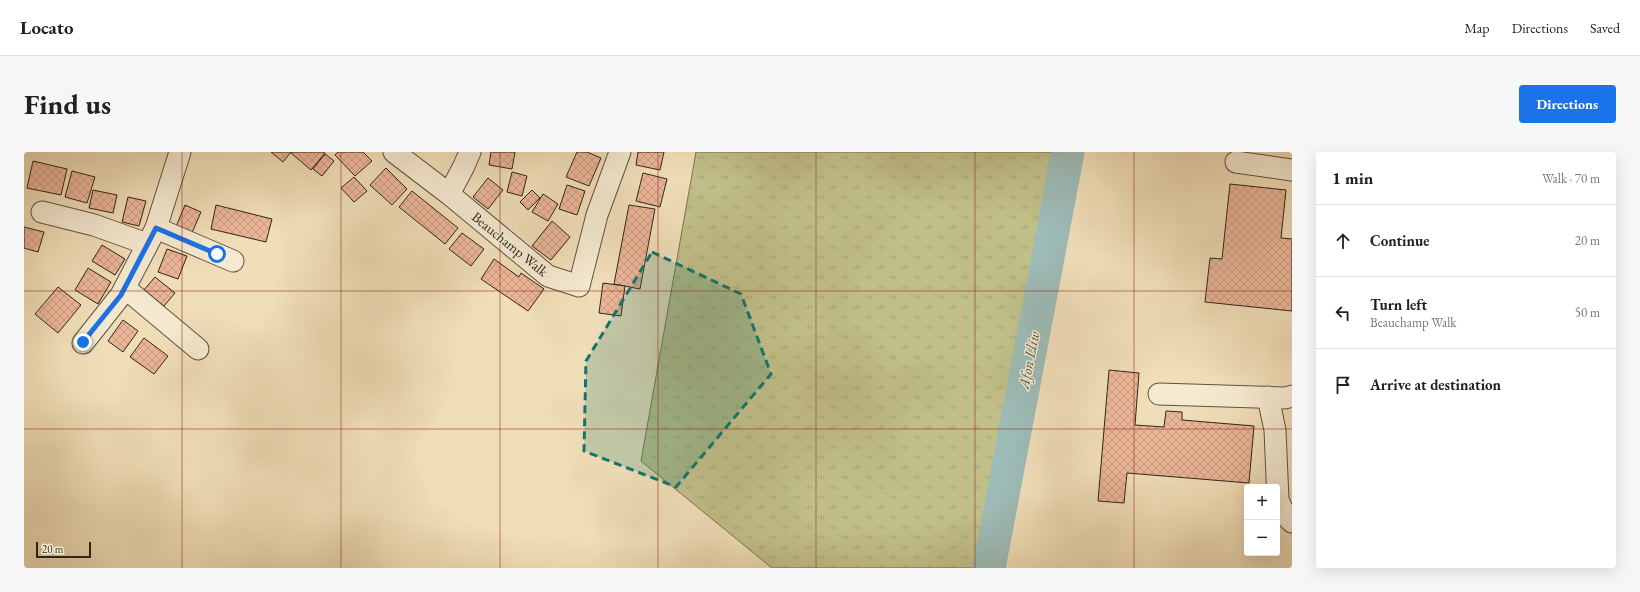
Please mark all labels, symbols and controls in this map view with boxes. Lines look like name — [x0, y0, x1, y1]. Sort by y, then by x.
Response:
text: Locato — [20, 15, 74, 40]
text: Map — [1464, 19, 1490, 37]
text: Directions — [1512, 19, 1568, 37]
text: Saved — [1590, 19, 1620, 37]
button: Directions — [1519, 85, 1616, 123]
text: Find us — [24, 86, 111, 122]
text: 1 min — [1332, 167, 1373, 189]
text: Walk · 70 m — [1542, 170, 1600, 187]
street label: Beauchamp Walk — [468, 208, 552, 281]
icon: ahead — [1332, 230, 1354, 252]
text: Continue — [1370, 231, 1430, 250]
text: 20 m — [1575, 232, 1600, 249]
route start — [208, 245, 226, 263]
text: Turn left — [1370, 295, 1427, 314]
icon: left — [1332, 302, 1354, 324]
text: 50 m — [1575, 304, 1600, 321]
text: Beauchamp Walk — [1370, 314, 1456, 331]
water label: Afon Lliw — [1013, 329, 1043, 391]
route end — [74, 333, 92, 351]
icon: arrive — [1332, 374, 1354, 396]
text: Arrive at destination — [1370, 375, 1501, 394]
map controls — [1244, 484, 1280, 556]
button: + — [1244, 484, 1280, 520]
button: − — [1244, 520, 1280, 556]
scale bar — [36, 540, 91, 559]
text: 20 m — [42, 542, 63, 556]

